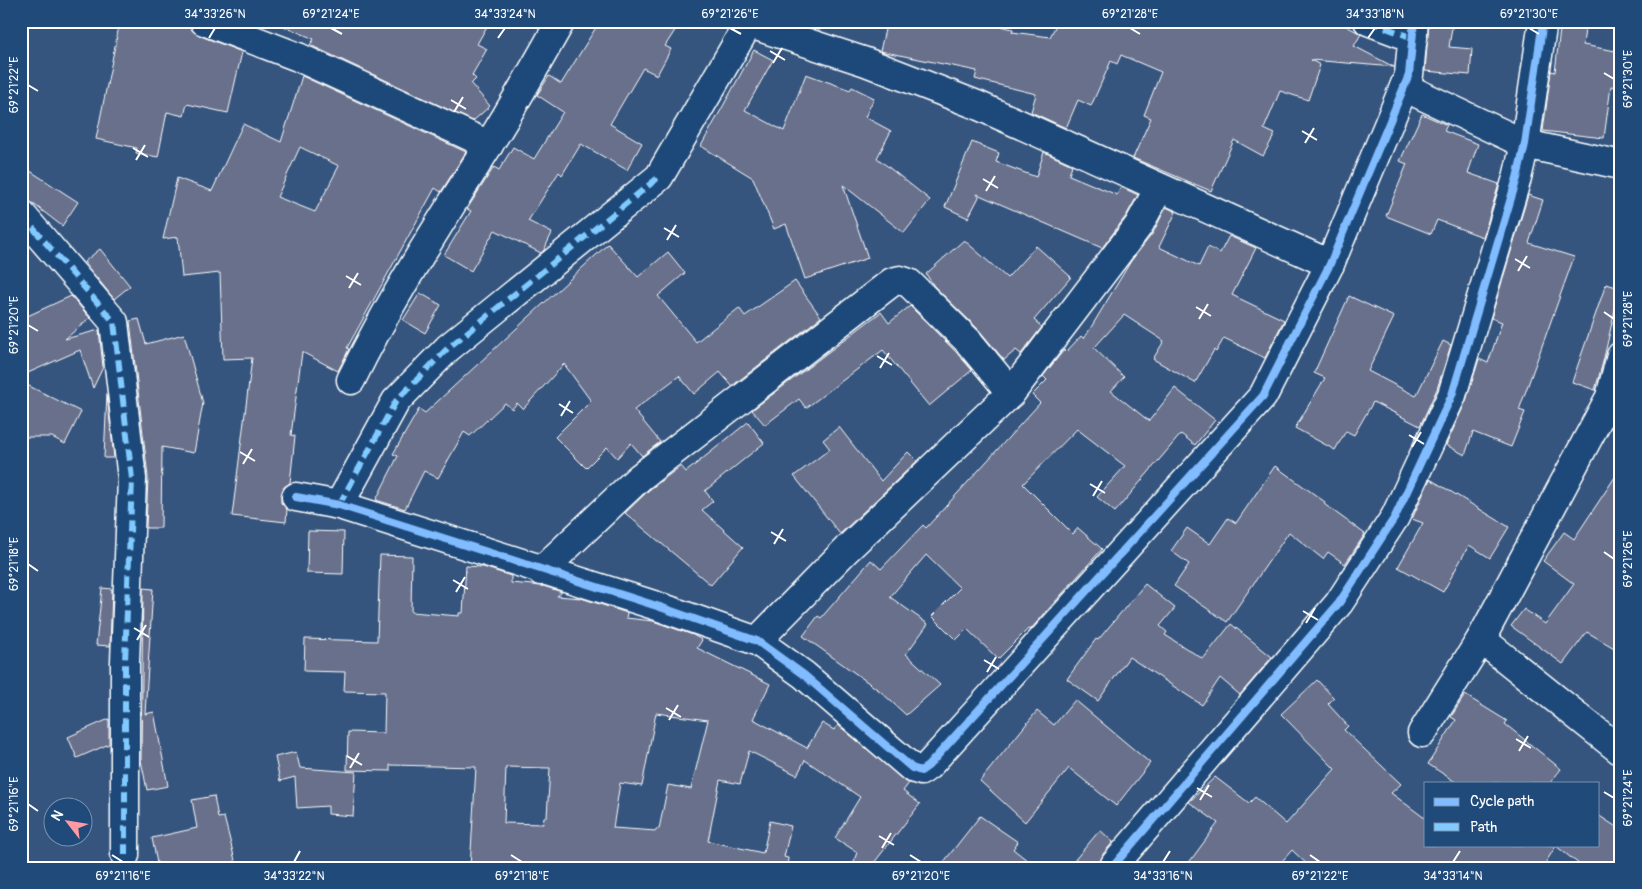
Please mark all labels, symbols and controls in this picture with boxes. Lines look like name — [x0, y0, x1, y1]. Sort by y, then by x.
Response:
text: 34°33'26"N — [184, 7, 246, 22]
text: 69°21'24"E — [303, 7, 359, 22]
text: 34°33'24"N — [474, 7, 536, 22]
text: 69°21'26"E — [701, 7, 759, 22]
text: 69°21'28"E — [1102, 7, 1158, 22]
text: 34°33'18"N — [1346, 7, 1404, 22]
text: 69°21'30"E — [1500, 7, 1558, 22]
text: 69°21'30"E — [1621, 50, 1636, 108]
text: 69°21'22"E — [7, 57, 22, 113]
text: 69°21'28"E — [1621, 291, 1636, 347]
text: 69°21'20"E — [7, 296, 22, 354]
text: 69°21'26"E — [1621, 530, 1636, 588]
text: 69°21'18"E — [7, 537, 22, 591]
text: 69°21'24"E — [1621, 770, 1636, 826]
text: 69°21'16"E — [7, 777, 22, 832]
legend — [1424, 782, 1600, 846]
text: Cycle path — [1470, 792, 1534, 811]
north arrow — [42, 796, 92, 846]
text: N — [48, 807, 67, 824]
text: Path — [1470, 818, 1497, 837]
text: 69°21'16"E — [96, 869, 151, 884]
text: 34°33'22"N — [263, 869, 325, 884]
text: 69°21'18"E — [495, 869, 549, 884]
text: 69°21'20"E — [892, 869, 950, 884]
text: 34°33'16"N — [1133, 869, 1193, 884]
text: 69°21'22"E — [1292, 869, 1348, 884]
text: 34°33'14"N — [1423, 869, 1483, 884]

